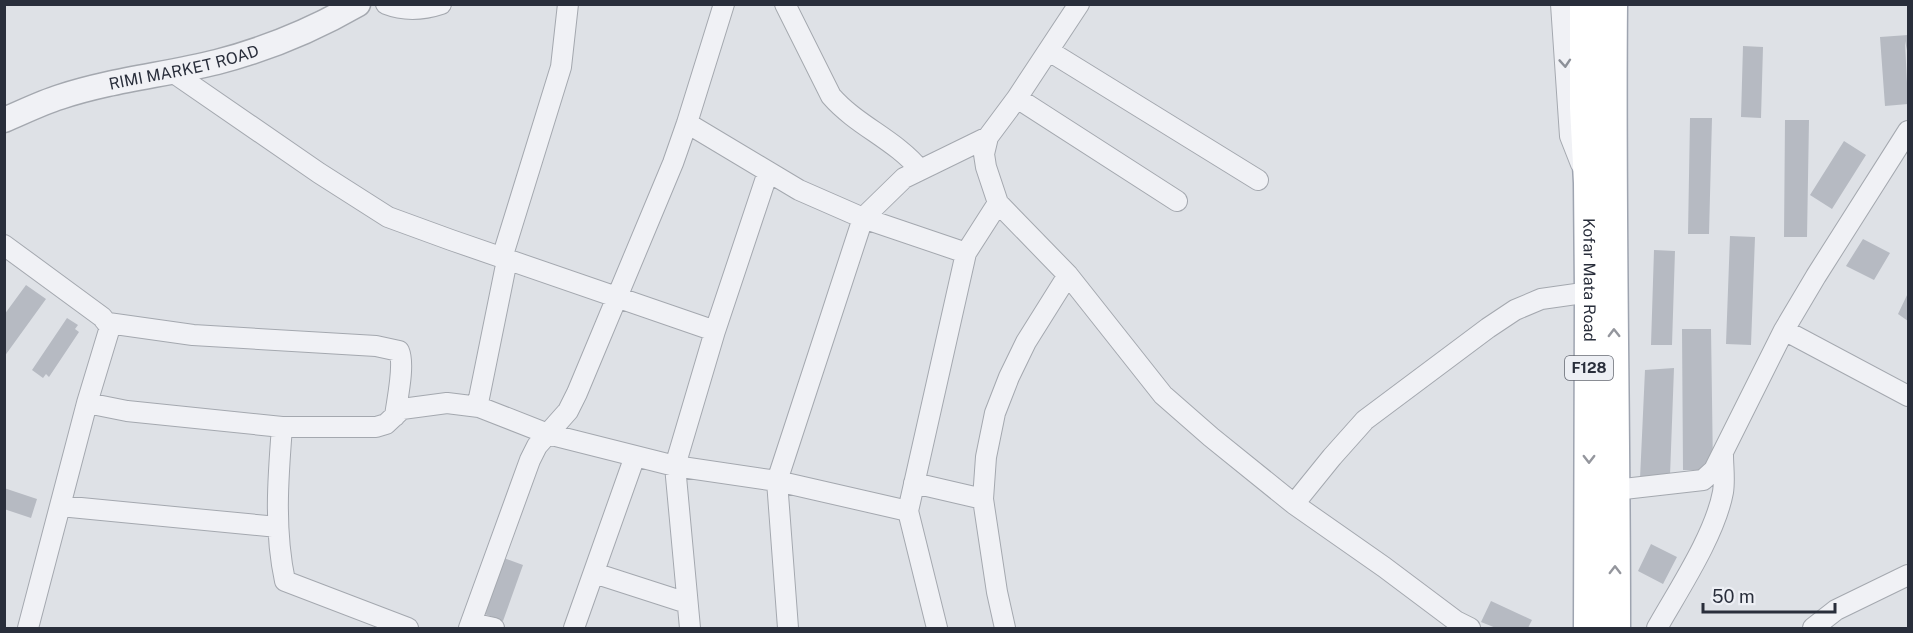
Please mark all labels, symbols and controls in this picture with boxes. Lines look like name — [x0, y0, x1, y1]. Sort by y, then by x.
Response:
street label: RIMI MARKET ROAD — [107, 41, 261, 94]
one-way arrow — [1558, 58, 1571, 67]
street label: Kofar Mata Road — [1579, 218, 1599, 342]
one-way arrow — [1607, 329, 1620, 338]
road number: F128 — [1565, 356, 1613, 380]
one-way arrow — [1583, 455, 1595, 464]
one-way arrow — [1609, 566, 1621, 575]
scale bar — [1703, 576, 1835, 614]
text: 50 m — [1712, 586, 1755, 607]

